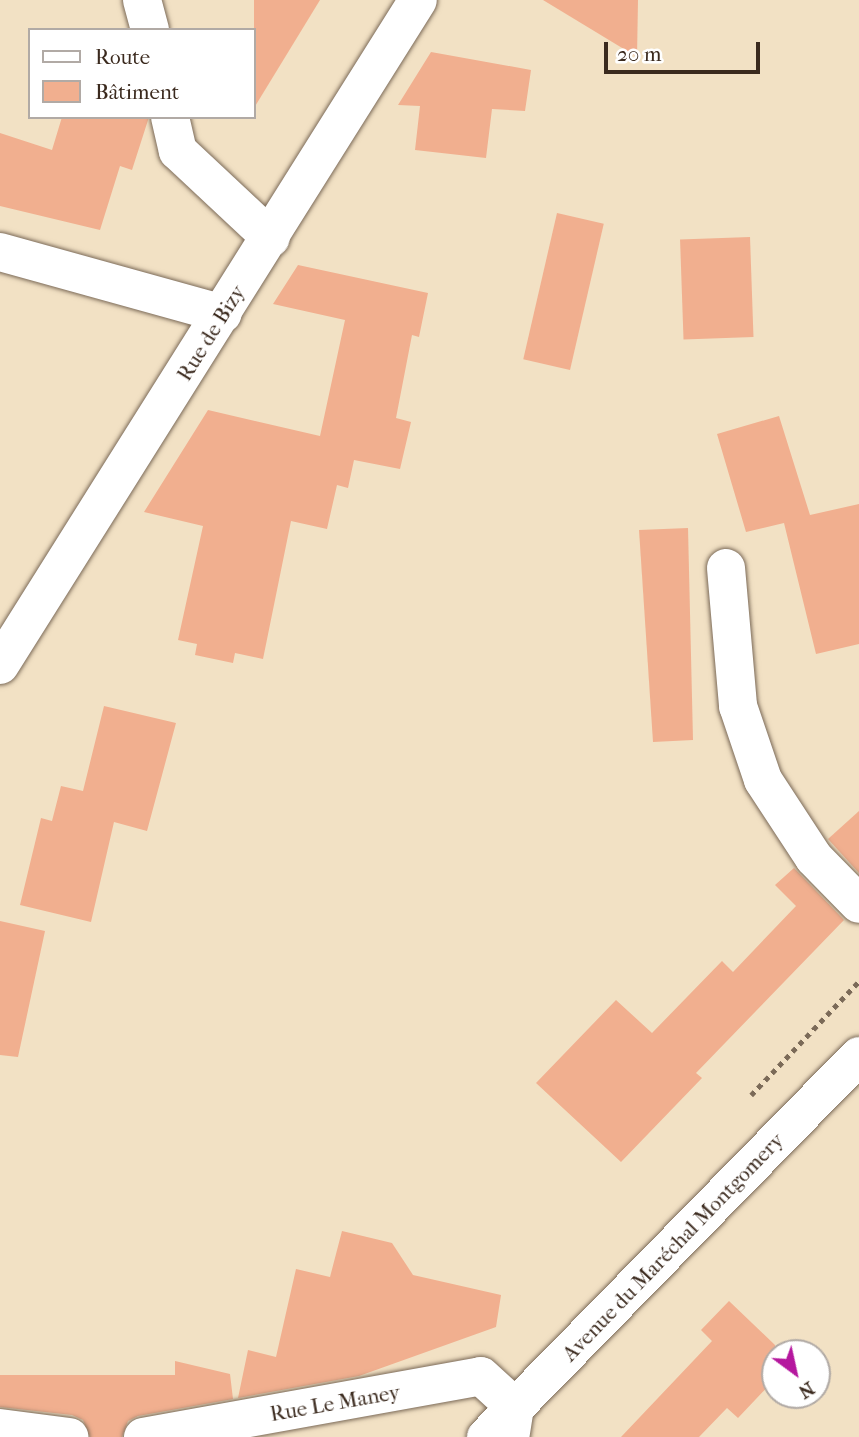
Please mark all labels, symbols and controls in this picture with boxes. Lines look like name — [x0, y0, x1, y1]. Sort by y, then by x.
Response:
legend — [28, 28, 256, 119]
scale bar — [607, 28, 763, 72]
text: 20 m — [617, 42, 661, 66]
text: Route — [95, 45, 150, 69]
text: Bâtiment — [95, 80, 179, 104]
street label: Rue de Bizy — [172, 280, 250, 386]
street label: Avenue du Maréchal Montgomery — [557, 1128, 789, 1366]
north arrow — [761, 1339, 831, 1409]
text: N — [794, 1377, 818, 1403]
street label: Rue Le Maney — [268, 1379, 402, 1427]

